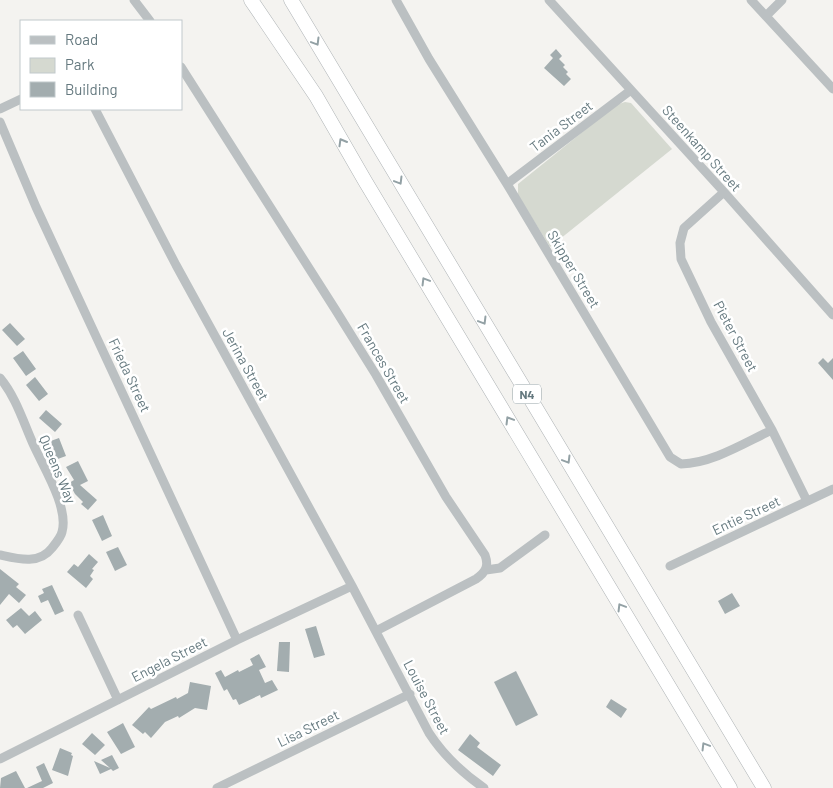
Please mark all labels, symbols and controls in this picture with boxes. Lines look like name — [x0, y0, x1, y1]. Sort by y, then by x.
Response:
legend — [20, 20, 182, 110]
text: Road — [65, 30, 98, 48]
one-way arrow — [310, 36, 320, 45]
text: Park — [65, 55, 95, 73]
text: Building — [65, 80, 118, 98]
street label: Tania Street — [526, 97, 596, 155]
street label: Steenkamp Street — [659, 101, 745, 195]
one-way arrow — [338, 138, 348, 147]
one-way arrow — [393, 176, 403, 185]
street label: Skipper Street — [544, 227, 604, 311]
one-way arrow — [422, 278, 432, 287]
street label: Pieter Street — [710, 298, 762, 374]
one-way arrow — [477, 315, 487, 324]
street label: Frances Street — [354, 320, 414, 406]
street label: Jerina Street — [219, 325, 273, 403]
street label: Frieda Street — [105, 335, 155, 415]
road number: N4 — [513, 384, 541, 404]
one-way arrow — [505, 417, 515, 426]
street label: Queens Way — [36, 432, 80, 506]
one-way arrow — [560, 455, 570, 464]
street label: Entie Street — [709, 492, 783, 538]
one-way arrow — [618, 603, 628, 612]
street label: Engela Street — [128, 633, 210, 685]
street label: Louise Street — [400, 657, 454, 737]
street label: Lisa Street — [274, 706, 342, 750]
one-way arrow — [702, 743, 712, 752]

